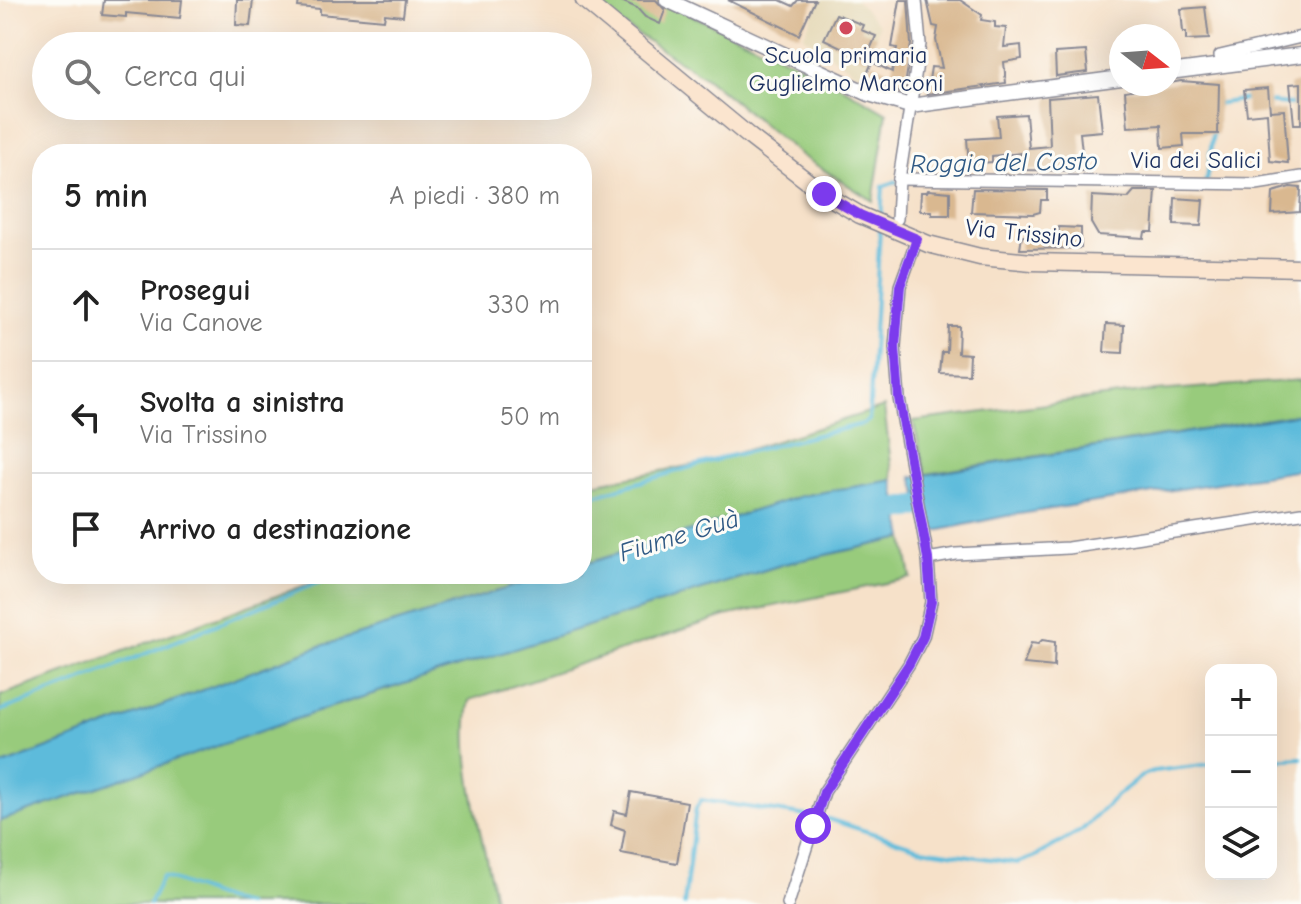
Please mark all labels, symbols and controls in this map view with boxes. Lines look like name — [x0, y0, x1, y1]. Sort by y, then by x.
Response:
marker: Scuola primaria Guglielmo Marconi — [837, 19, 855, 37]
north arrow — [1109, 24, 1181, 96]
search box — [32, 32, 592, 120]
place label: Scuola primaria Guglielmo Marconi — [749, 41, 944, 97]
icon: search — [60, 54, 104, 98]
text: Cerca qui — [124, 59, 246, 94]
water label: Roggia del Costo — [910, 146, 1098, 180]
street label: Via dei Salici — [1131, 146, 1261, 174]
text: 5 min — [64, 176, 148, 216]
route end — [806, 176, 842, 212]
text: A piedi · 380 m — [389, 181, 560, 211]
street label: Via Trissino — [964, 213, 1084, 253]
text: Prosegui — [140, 273, 251, 308]
icon: ahead — [64, 283, 108, 327]
text: 330 m — [488, 290, 560, 320]
text: Via Canove — [140, 308, 263, 338]
text: Svolta a sinistra — [140, 385, 345, 420]
icon: left — [64, 395, 108, 439]
text: 50 m — [500, 402, 560, 432]
text: Via Trissino — [140, 420, 267, 450]
water label: Fiume Guà — [616, 504, 742, 568]
icon: arrive — [64, 507, 108, 551]
text: Arrivo a destinazione — [140, 512, 411, 547]
map controls — [1205, 664, 1277, 880]
button: + — [1205, 664, 1277, 736]
button: − — [1205, 736, 1277, 808]
route start — [795, 808, 831, 844]
button: layers — [1205, 808, 1277, 880]

